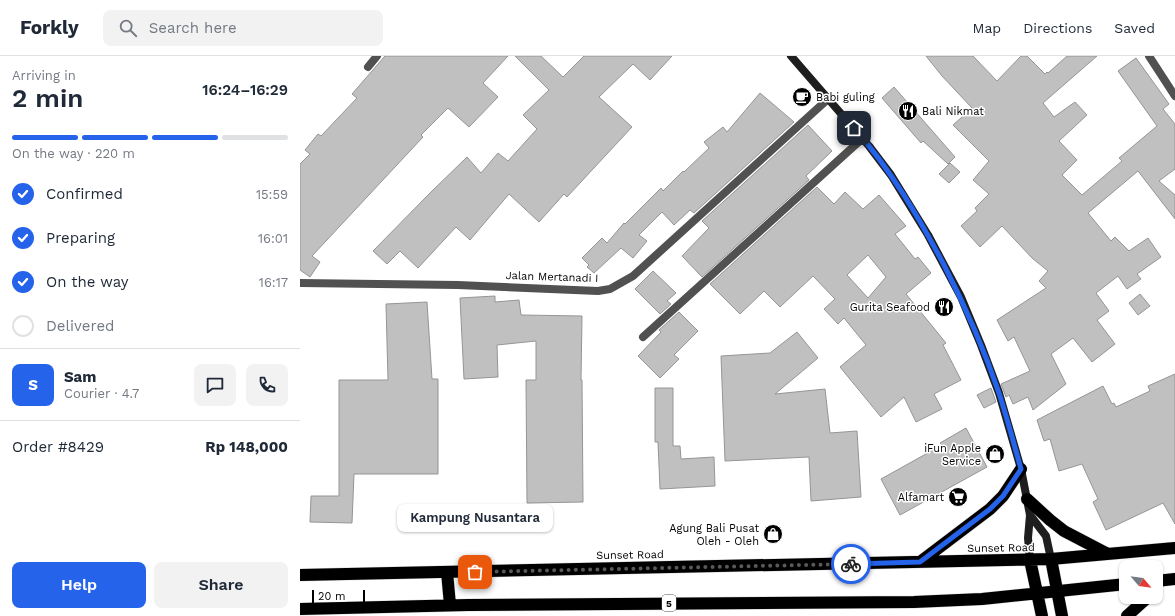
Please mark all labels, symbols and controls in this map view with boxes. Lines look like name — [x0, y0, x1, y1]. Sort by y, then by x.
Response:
search box — [103, 10, 383, 46]
text: Forkly — [20, 16, 79, 39]
icon: search — [117, 17, 139, 39]
text: Search here — [149, 19, 237, 37]
text: Map — [973, 20, 1001, 36]
text: Directions — [1023, 20, 1092, 36]
text: Saved — [1114, 20, 1155, 36]
text: Arriving in — [12, 68, 76, 83]
text: 16:24–16:29 — [202, 81, 288, 99]
text: 2 min — [12, 83, 83, 113]
cafe icon: Babi guling — [791, 86, 813, 108]
place label: Babi guling — [816, 91, 875, 104]
restaurant icon: Bali Nikmat — [897, 100, 919, 122]
place label: Bali Nikmat — [922, 105, 984, 118]
pin — [837, 111, 871, 145]
icon: home — [843, 117, 865, 139]
text: On the way · 220 m — [12, 146, 135, 161]
icon: check — [12, 183, 34, 205]
text: Confirmed — [46, 185, 123, 203]
text: 15:59 — [256, 187, 288, 202]
icon: check — [12, 227, 34, 249]
text: Preparing — [46, 229, 115, 247]
text: 16:01 — [258, 231, 288, 246]
street label: Jalan Mertanadi I — [505, 269, 599, 285]
icon: check — [12, 271, 34, 293]
text: On the way — [46, 273, 128, 291]
text: 16:17 — [259, 275, 288, 290]
restaurant icon: Gurita Seafood — [933, 296, 955, 318]
place label: Gurita Seafood — [850, 301, 930, 314]
text: Delivered — [46, 317, 114, 335]
button: chat — [194, 364, 236, 406]
button: phone — [246, 364, 288, 406]
text: Sam — [64, 368, 96, 386]
text: S — [28, 376, 38, 394]
text: Courier · 4.7 — [64, 386, 139, 401]
text: Order #8429 — [12, 438, 104, 456]
text: Rp 148,000 — [205, 438, 288, 456]
place label: iFun Apple Service — [924, 442, 981, 468]
shop icon: iFun Apple Service — [984, 443, 1006, 465]
supermarket icon: Alfamart — [947, 486, 969, 508]
place label: Alfamart — [898, 491, 944, 504]
callout: Kampung Nusantara — [397, 504, 553, 532]
text: Kampung Nusantara — [410, 510, 540, 525]
place label: Agung Bali Pusat Oleh - Oleh — [669, 522, 759, 548]
shop icon: Agung Bali Pusat Oleh - Oleh — [762, 523, 784, 545]
street label: Sunset Road — [967, 541, 1035, 555]
courier — [831, 544, 871, 584]
street label: Sunset Road — [596, 548, 664, 562]
icon: bike — [840, 553, 862, 575]
pin — [458, 555, 492, 589]
north arrow — [1119, 560, 1163, 604]
map controls — [1119, 560, 1163, 604]
icon: bag — [464, 561, 486, 583]
button: Help — [12, 562, 146, 608]
button: Share — [154, 562, 288, 608]
scale bar — [312, 588, 365, 607]
text: 20 m — [318, 590, 346, 603]
road number: 5 — [662, 595, 676, 611]

